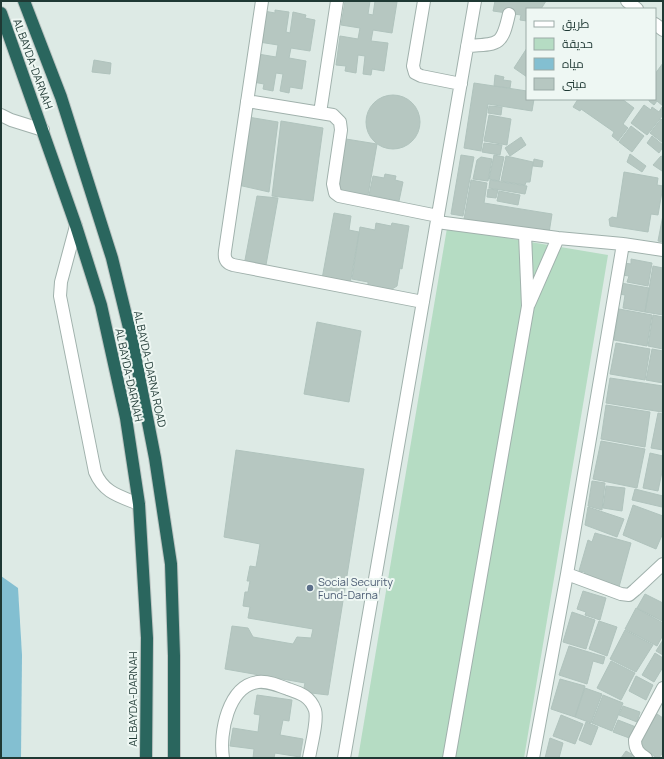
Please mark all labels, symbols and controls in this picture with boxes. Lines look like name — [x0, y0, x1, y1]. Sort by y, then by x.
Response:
legend — [526, 8, 656, 100]
text: طريق — [562, 15, 590, 32]
street label: AL BAYDA-DARNAH — [10, 17, 57, 111]
text: حديقة — [562, 35, 593, 52]
text: مياه — [562, 55, 584, 72]
text: مبنى — [562, 75, 587, 92]
street label: AL BAYDA-DARNA ROAD — [131, 309, 170, 429]
street label: AL BAYDA-DARNAH — [112, 327, 147, 423]
place label: Social Security Fund-Darna — [318, 574, 393, 602]
marker: Social Security Fund-Darna — [305, 583, 315, 593]
street label: AL BAYDA-DARNAH — [125, 651, 140, 747]

